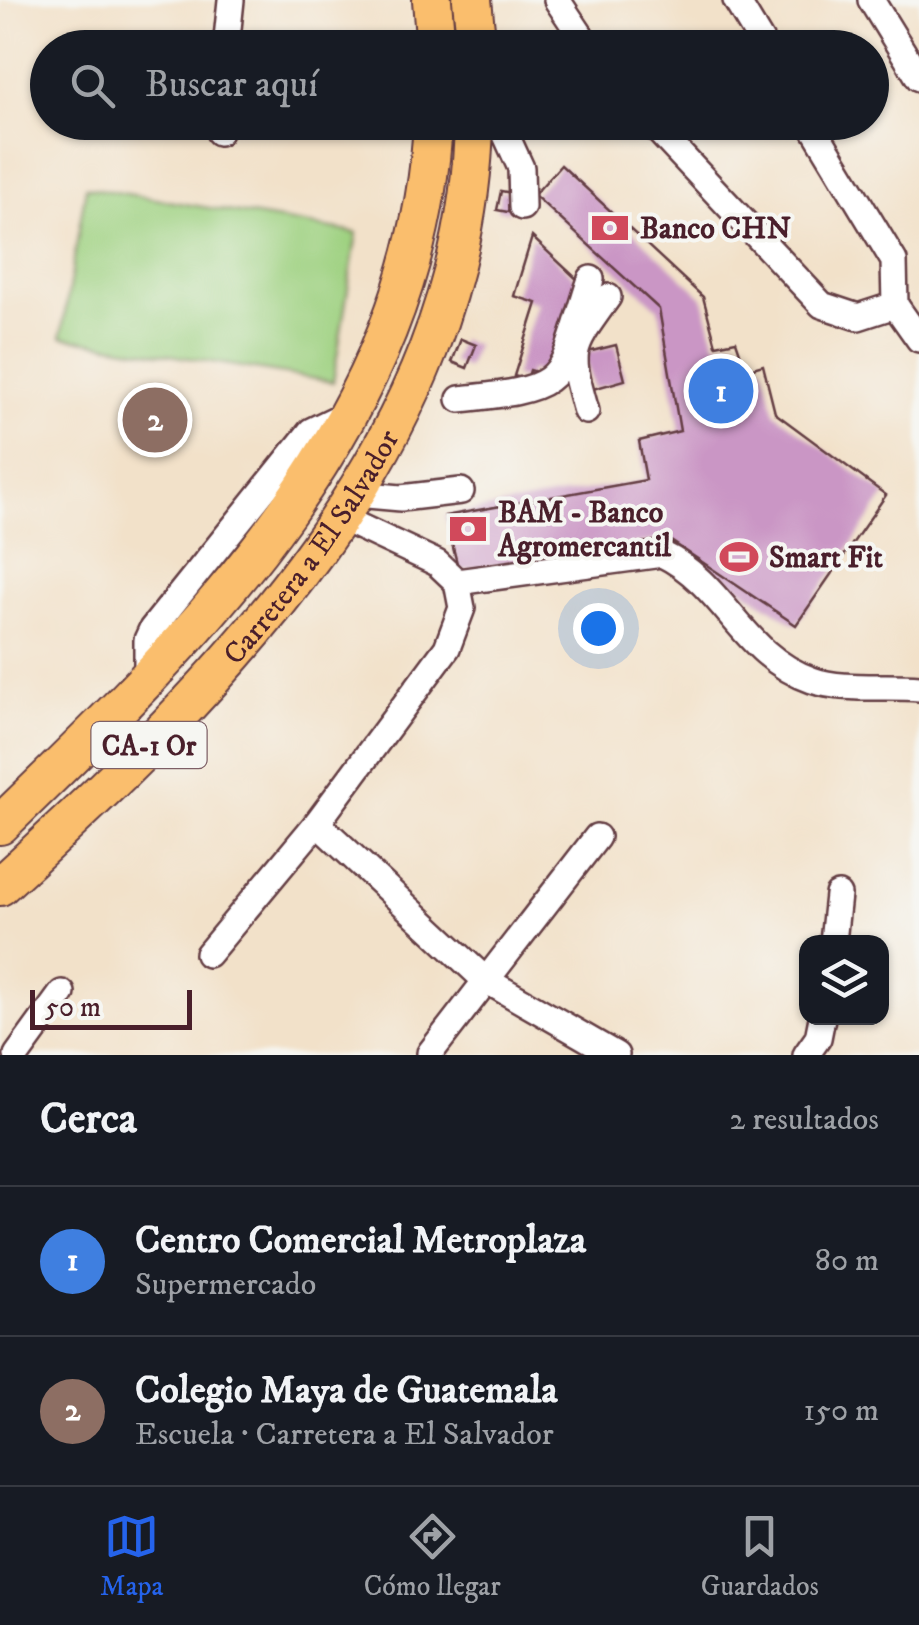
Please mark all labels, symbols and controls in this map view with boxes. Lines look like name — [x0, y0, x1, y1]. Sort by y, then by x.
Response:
search box — [30, 30, 889, 140]
icon: search — [65, 58, 120, 113]
text: Buscar aquí — [145, 61, 318, 109]
bank icon: Banco CHN — [589, 207, 631, 249]
place label: Banco CHN — [640, 211, 791, 248]
pin: 1 — [688, 354, 754, 428]
pin: 2 — [122, 382, 188, 458]
street label: Carretera a El Salvador — [216, 424, 408, 673]
place label: BAM - Banco Agromercantil — [497, 495, 672, 566]
bank icon: BAM - Banco Agromercantil — [447, 508, 489, 550]
sports icon: Smart Fit — [718, 536, 760, 578]
place label: Smart Fit — [769, 540, 883, 577]
your location — [573, 603, 624, 654]
road number: CA-1 Or — [92, 722, 206, 768]
map controls — [799, 935, 889, 1025]
button: layers — [799, 935, 889, 1025]
scale bar — [30, 985, 192, 1030]
text: 50 m — [45, 990, 101, 1025]
text: Cerca — [40, 1094, 137, 1146]
text: 2 resultados — [730, 1100, 879, 1140]
text: Centro Comercial Metroplaza — [135, 1217, 586, 1265]
text: 1 — [67, 1241, 78, 1281]
text: 80 m — [815, 1241, 879, 1281]
text: Supermercado — [135, 1265, 316, 1305]
text: Colegio Maya de Guatemala — [135, 1367, 558, 1415]
text: 2 — [65, 1391, 80, 1431]
text: 150 m — [803, 1391, 879, 1431]
text: Escuela · Carretera a El Salvador — [135, 1415, 554, 1455]
tab: Mapa — [100, 1509, 164, 1604]
tab: Cómo llegar — [364, 1509, 501, 1604]
tab: Guardados — [701, 1509, 819, 1604]

